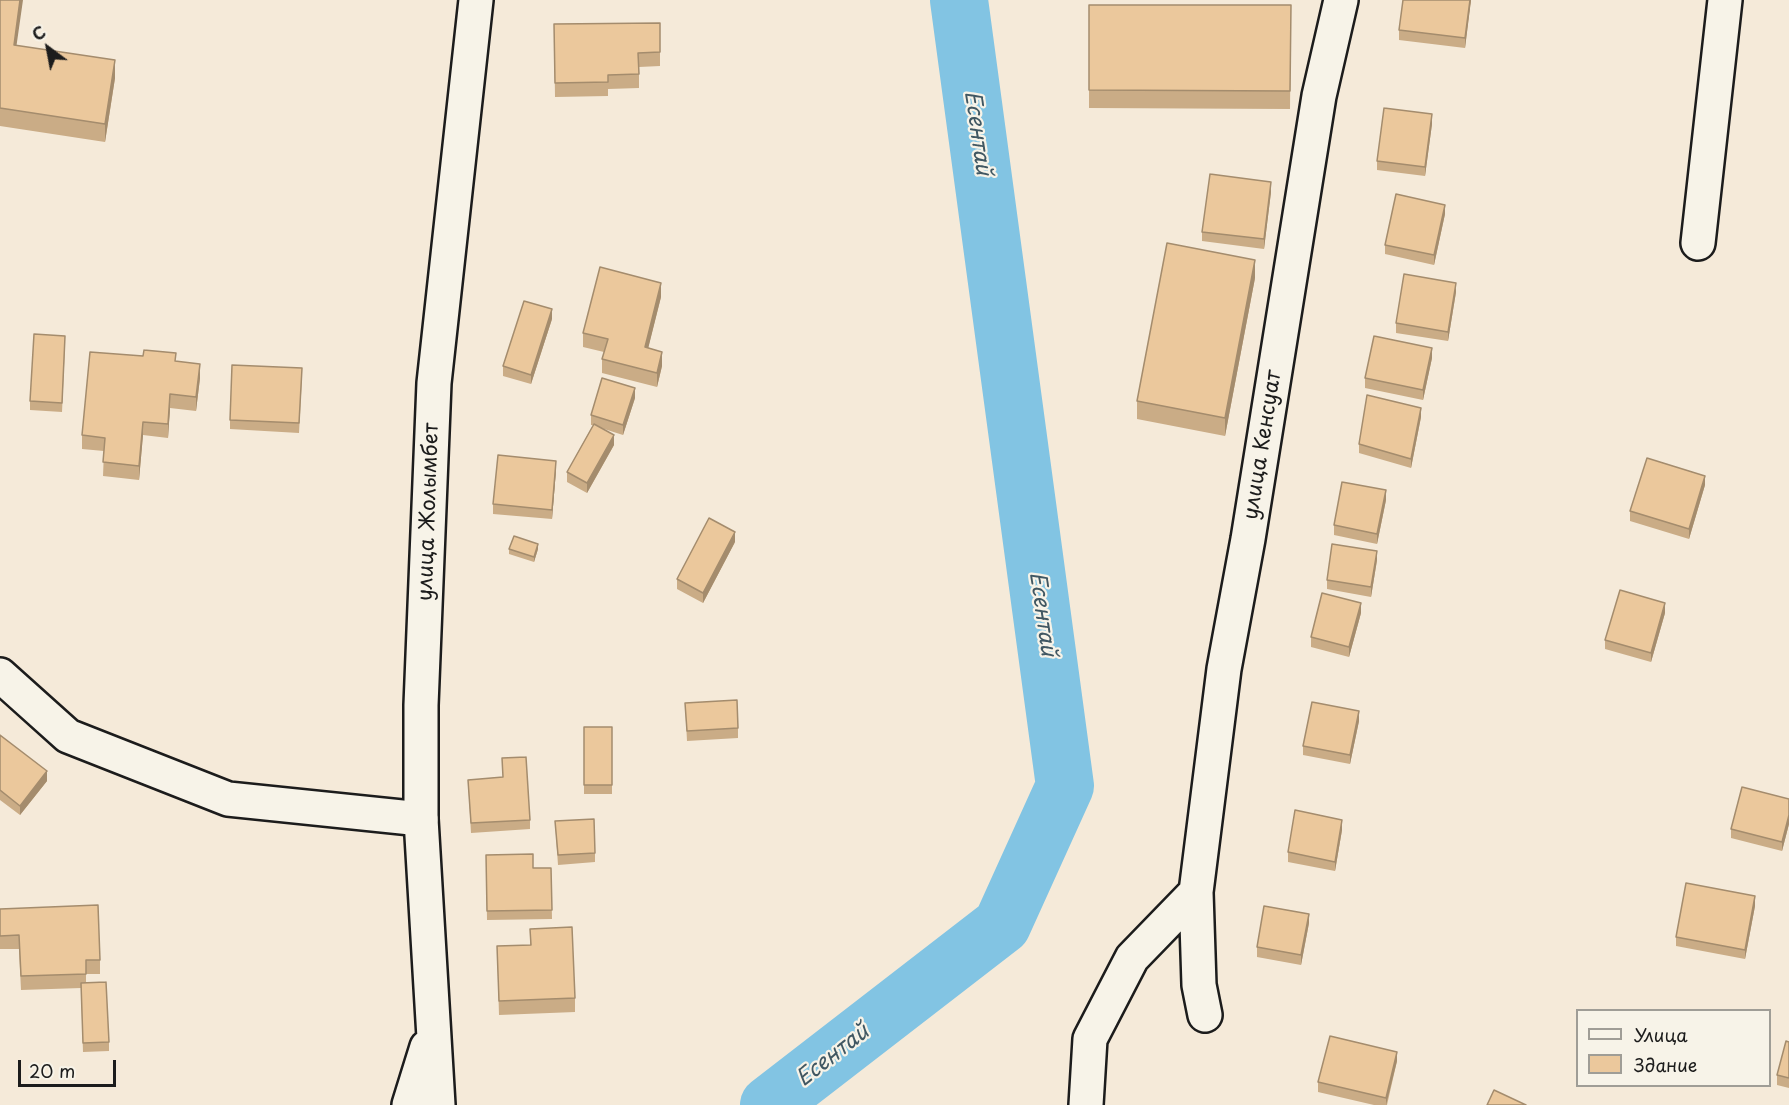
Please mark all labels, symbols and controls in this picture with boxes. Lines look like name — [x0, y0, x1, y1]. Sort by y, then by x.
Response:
north arrow — [18, 18, 78, 78]
text: С — [27, 19, 50, 46]
water label: Есентай — [958, 89, 996, 177]
street label: улица Кенсуат — [1239, 369, 1287, 521]
street label: улица Жолымбет — [413, 422, 445, 602]
water label: Есентай — [1023, 570, 1061, 658]
legend — [1576, 1009, 1771, 1087]
water label: Есентай — [791, 1019, 875, 1093]
text: Улица — [1634, 1021, 1688, 1048]
scale bar — [21, 1048, 118, 1086]
text: Здание — [1634, 1051, 1697, 1078]
text: 20 m — [29, 1057, 75, 1084]

